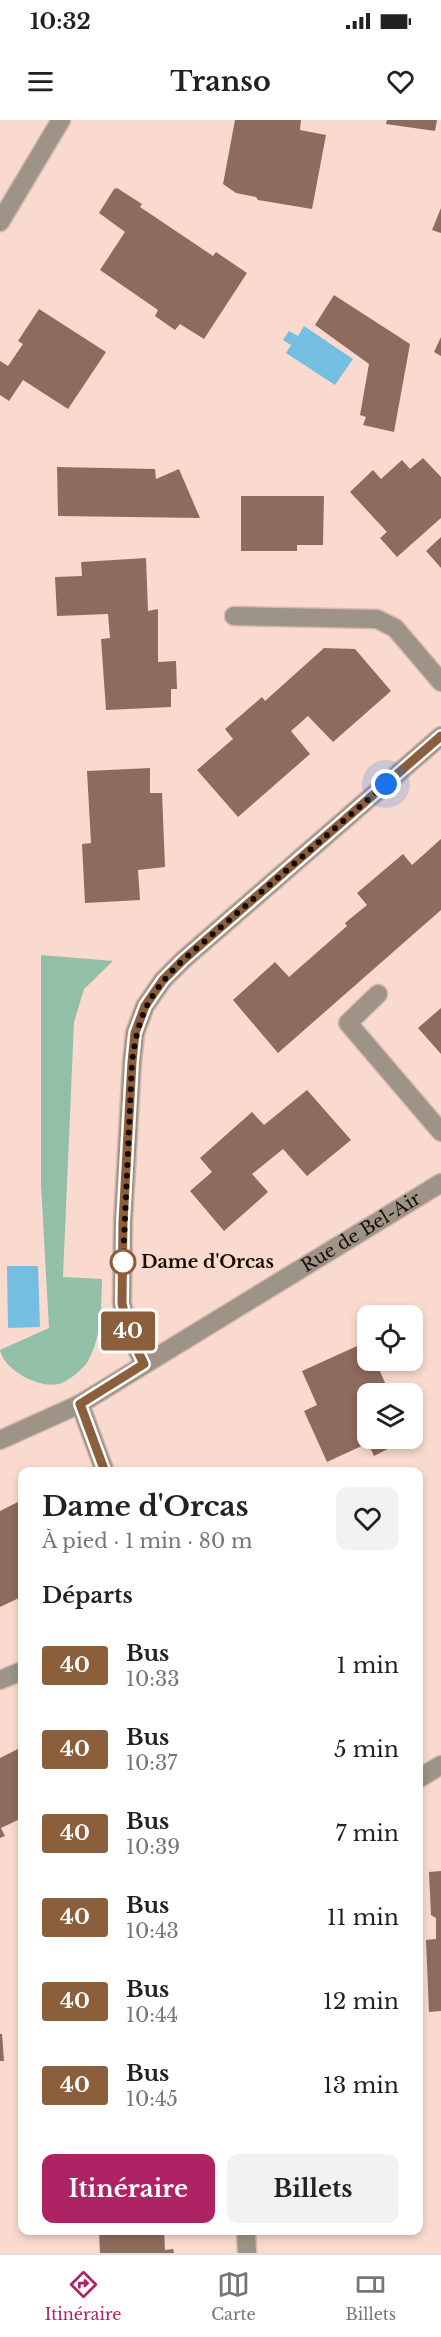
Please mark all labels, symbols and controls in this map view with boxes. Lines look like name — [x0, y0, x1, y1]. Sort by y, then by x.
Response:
text: 10:32 — [30, 8, 91, 35]
icon: menu — [24, 65, 57, 98]
text: Transo — [170, 65, 271, 98]
icon: heart — [384, 65, 417, 98]
your location — [371, 769, 401, 799]
street label: Rue de Bel-Air — [297, 1187, 425, 1277]
marker: Dame d'Orcas — [110, 1249, 136, 1275]
place label: Dame d'Orcas — [141, 1251, 274, 1273]
map controls — [357, 1305, 423, 1449]
button: locate — [357, 1305, 423, 1371]
line badge: 40 — [101, 1312, 155, 1350]
text: 40 — [113, 1318, 143, 1344]
button: layers — [357, 1383, 423, 1449]
button: heart — [336, 1487, 399, 1550]
text: Dame d'Orcas — [42, 1489, 249, 1524]
text: À pied · 1 min · 80 m — [42, 1529, 252, 1553]
text: Départs — [42, 1582, 133, 1609]
text: Bus — [126, 1640, 169, 1667]
text: 40 — [60, 1652, 90, 1678]
text: 1 min — [337, 1652, 399, 1679]
text: 10:33 — [126, 1667, 180, 1691]
text: Bus — [126, 1724, 169, 1751]
text: 40 — [60, 1736, 90, 1762]
text: 5 min — [334, 1736, 399, 1763]
text: 10:37 — [126, 1751, 177, 1775]
text: Bus — [126, 1808, 169, 1835]
text: 40 — [60, 1820, 90, 1846]
text: 7 min — [335, 1820, 399, 1847]
text: 10:39 — [126, 1835, 180, 1859]
text: Bus — [126, 1892, 169, 1919]
text: 40 — [60, 1904, 90, 1930]
text: 11 min — [327, 1904, 399, 1931]
text: 10:43 — [126, 1919, 179, 1943]
text: Bus — [126, 1976, 169, 2003]
text: 40 — [60, 1988, 90, 2014]
text: 12 min — [323, 1988, 399, 2015]
text: 10:44 — [126, 2003, 178, 2027]
text: Bus — [126, 2060, 169, 2087]
text: 40 — [60, 2072, 90, 2098]
text: 13 min — [323, 2072, 399, 2099]
text: 10:45 — [126, 2087, 178, 2111]
button: Itinéraire — [42, 2154, 215, 2223]
button: Billets — [227, 2154, 399, 2223]
tab: Itinéraire — [45, 2268, 122, 2324]
tab: Carte — [211, 2268, 256, 2324]
tab: Billets — [346, 2268, 396, 2324]

